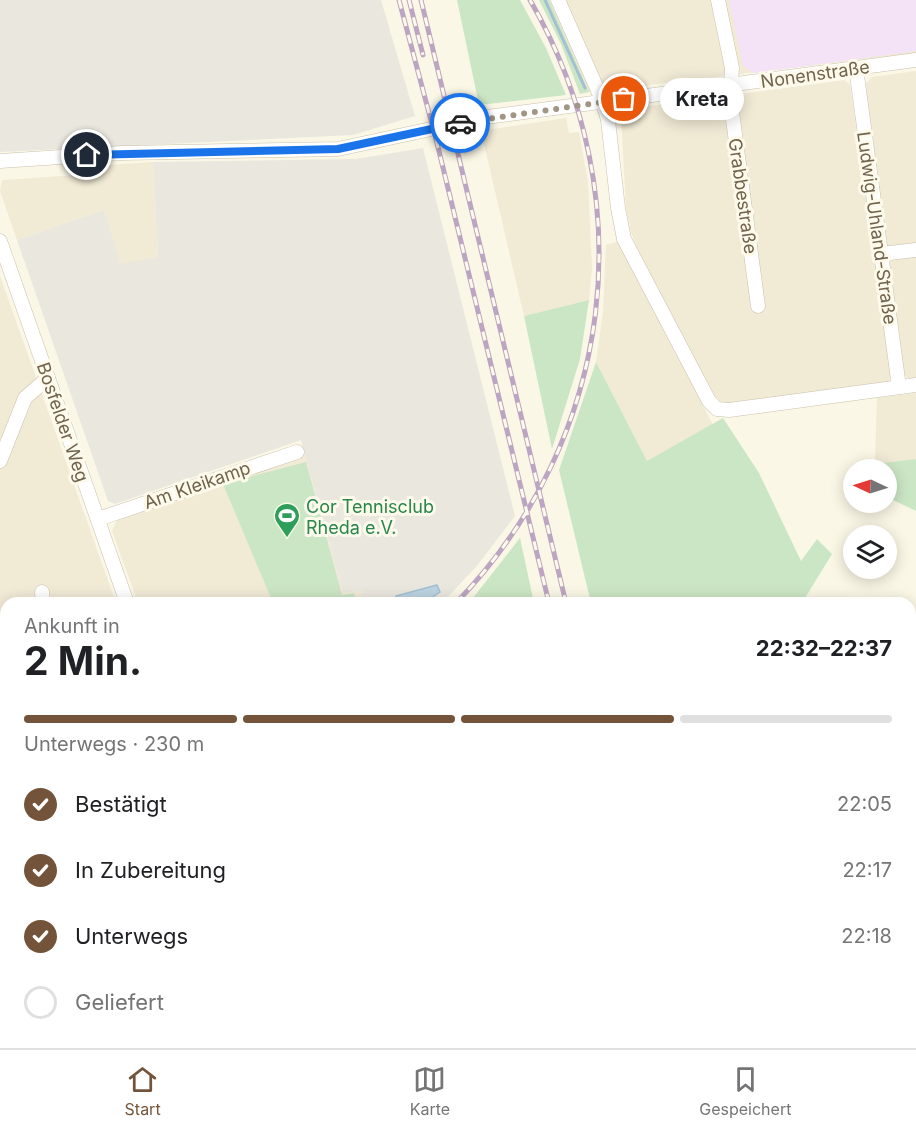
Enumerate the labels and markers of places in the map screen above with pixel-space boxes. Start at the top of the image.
pin [598,73,649,124]
callout: Kreta [660,78,744,120]
pin [61,129,112,180]
place label: Cor Tennisclub Rheda e.V. [306,496,434,538]
sports icon: Cor Tennisclub Rheda e.V. [272,501,302,539]

